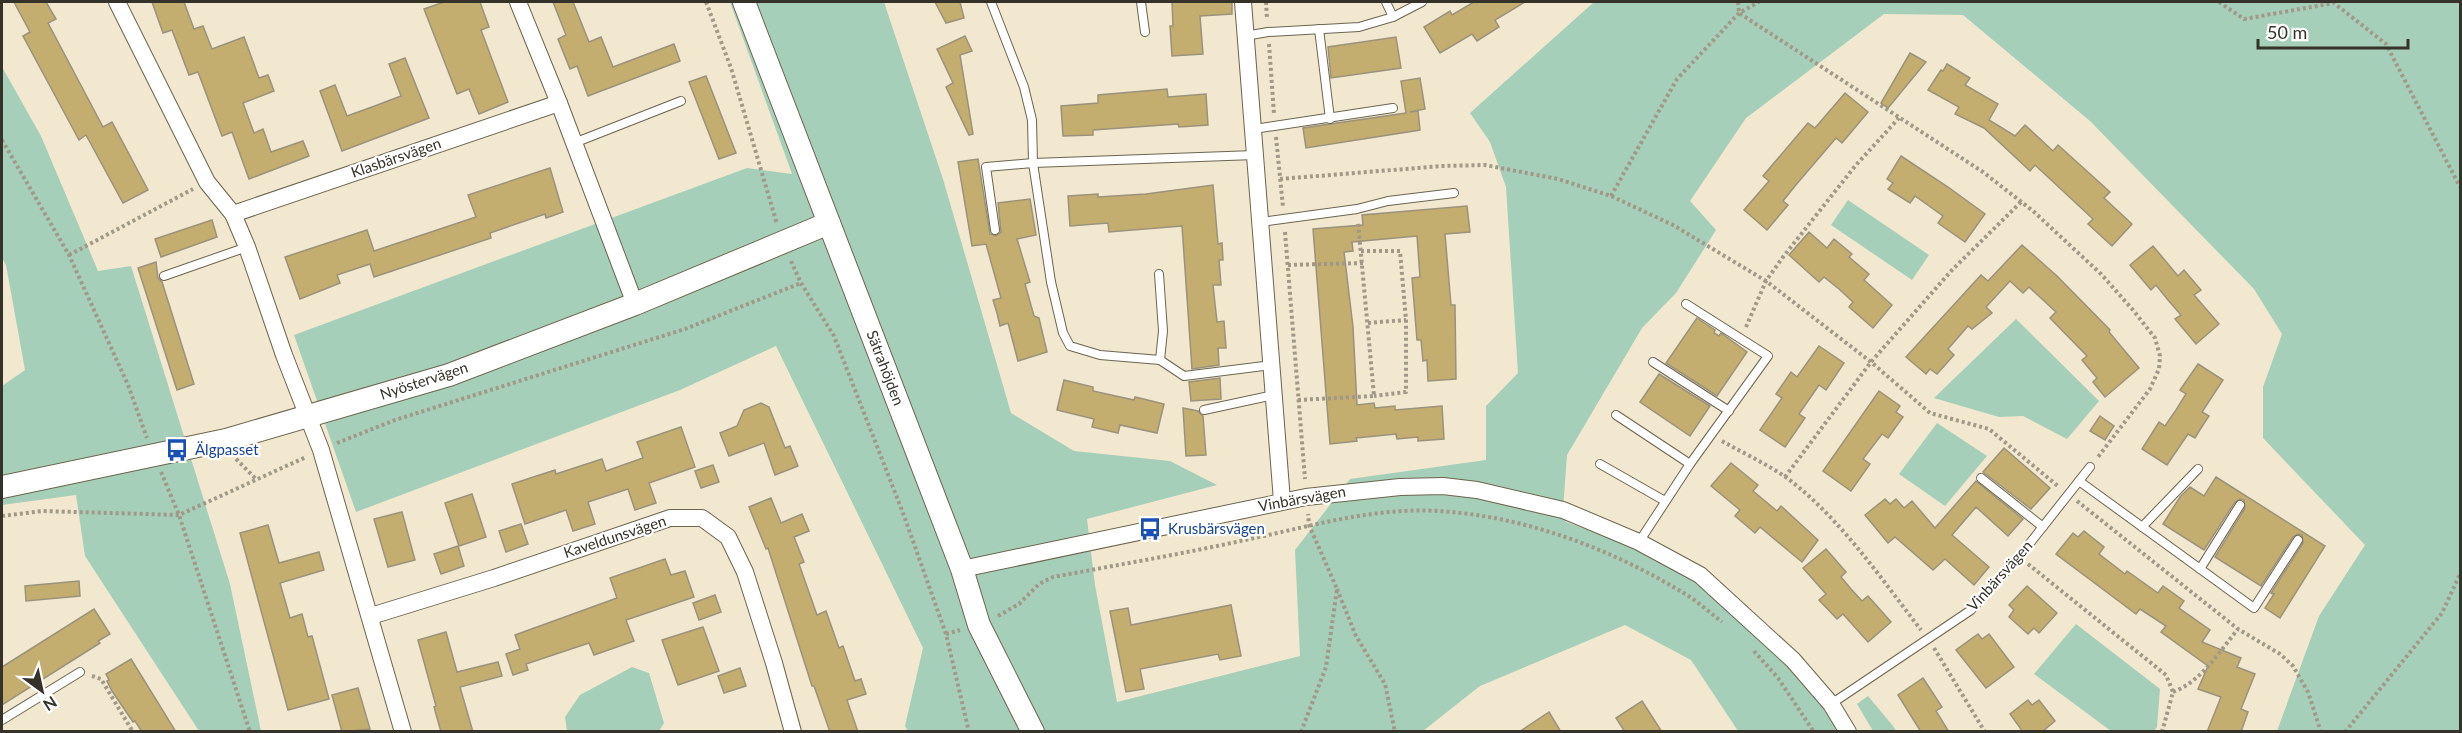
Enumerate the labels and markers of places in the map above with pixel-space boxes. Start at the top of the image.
bus stop icon: Älgpasset [164,437,190,463]
place label: Älgpasset [195,440,259,458]
bus stop icon: Krusbärsvägen [1137,516,1163,542]
place label: Krusbärsvägen [1168,519,1265,537]

